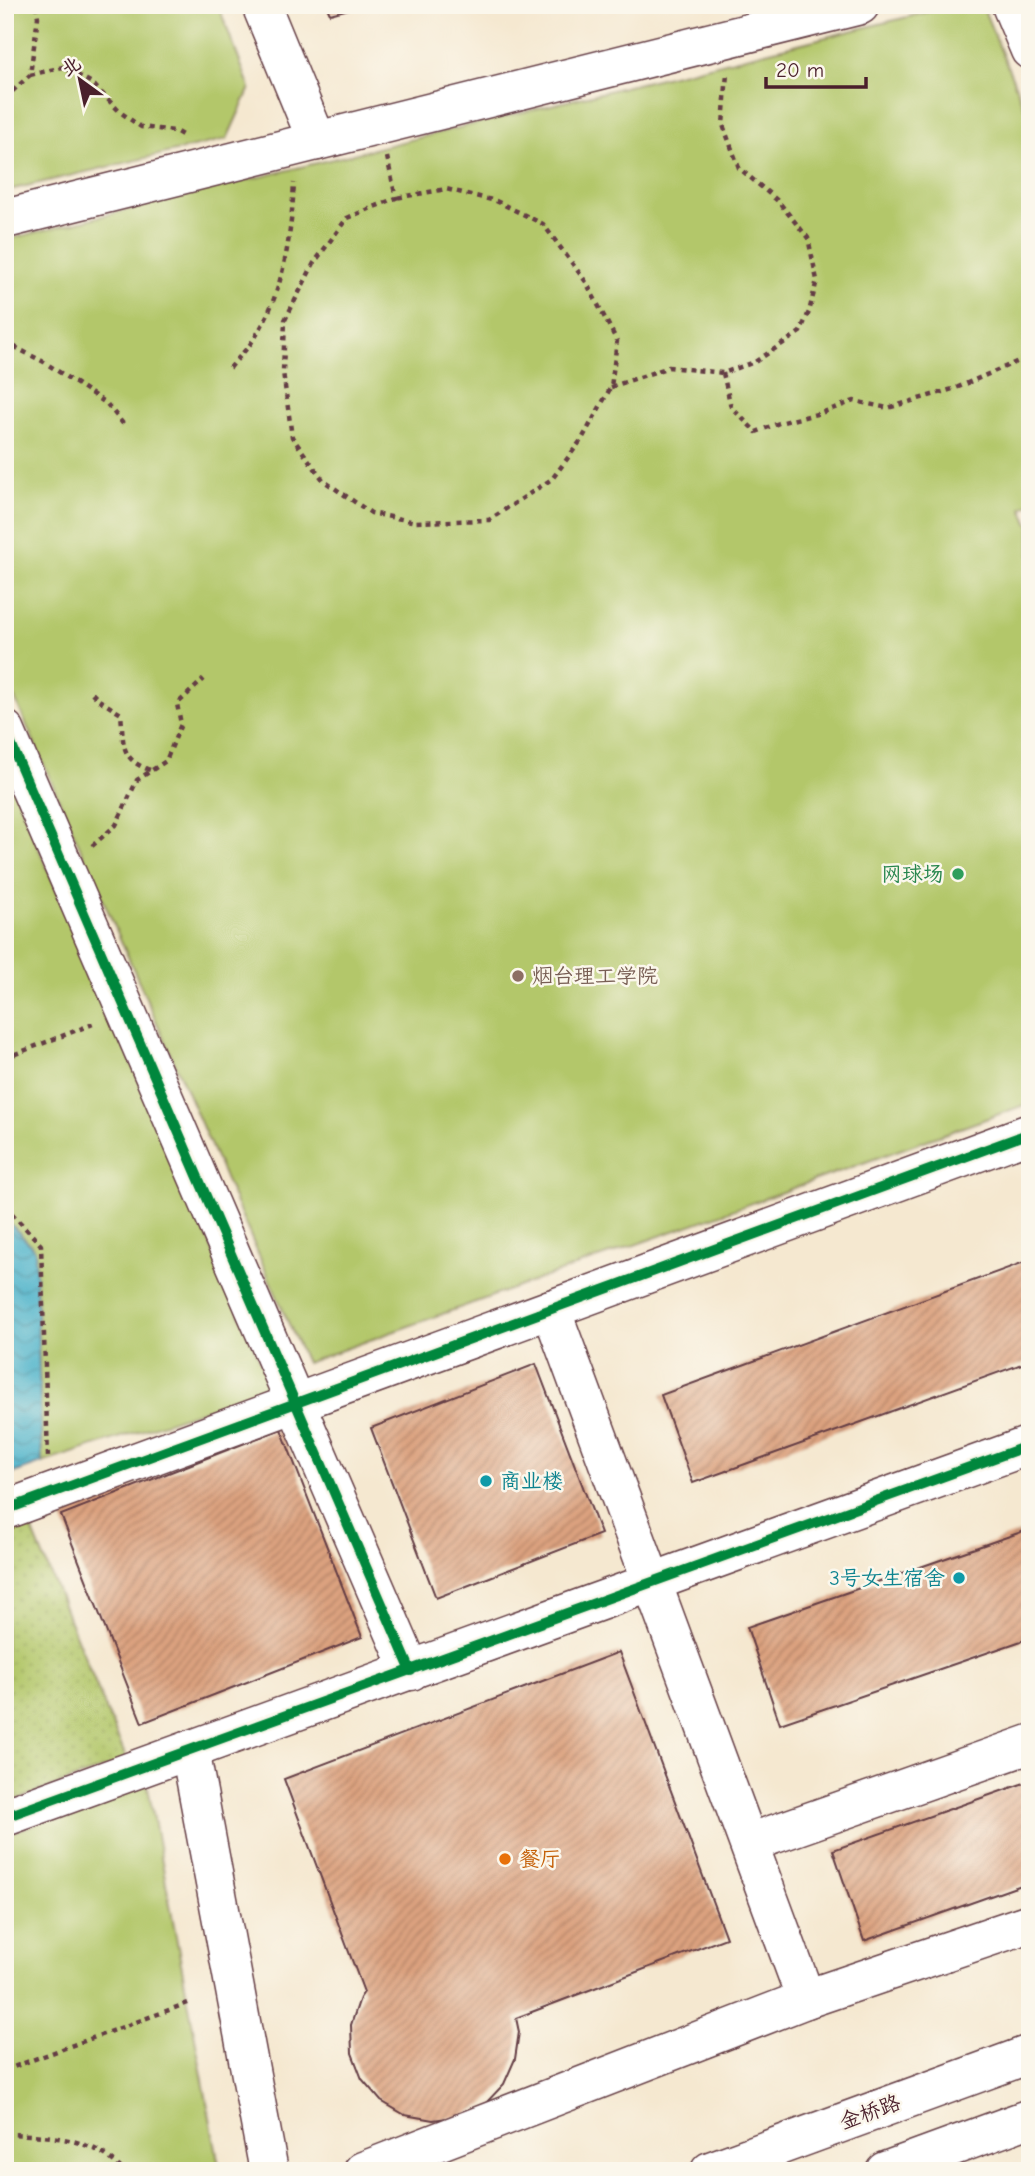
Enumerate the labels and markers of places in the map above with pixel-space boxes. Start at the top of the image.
place label: 网球场 [881,862,944,886]
marker: 网球场 [950,866,966,882]
place label: 烟台理工学院 [532,964,658,988]
marker: 烟台理工学院 [510,968,526,984]
place label: 商业楼 [500,1469,563,1493]
marker: 商业楼 [478,1473,494,1489]
place label: 3号女生宿舍 [829,1566,945,1590]
marker: 3号女生宿舍 [951,1570,967,1586]
place label: 餐厅 [519,1847,561,1871]
marker: 餐厅 [497,1851,513,1867]

